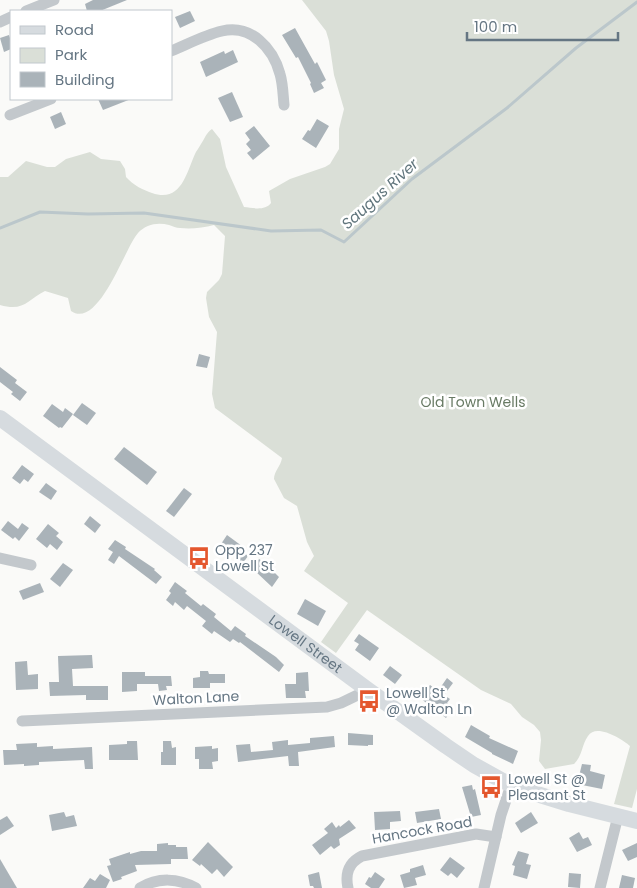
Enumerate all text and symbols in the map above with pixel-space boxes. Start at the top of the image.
legend [10,10,172,100]
scale bar [467,10,618,42]
text: 100 m [474,16,517,37]
text: Road [55,19,94,40]
text: Park [55,44,87,65]
text: Building [55,69,115,90]
water label: Saugus River [337,153,423,234]
park label: Old Town Wells [421,392,525,412]
place label: Opp 237 Lowell St [215,540,274,576]
bus stop icon: Opp 237 Lowell St [186,545,212,571]
street label: Lowell Street [265,610,346,678]
place label: Lowell St @ Walton Ln [386,683,472,719]
street label: Walton Lane [152,686,240,710]
bus stop icon: Lowell St @ Walton Ln [356,688,382,714]
place label: Lowell St @ Pleasant St [508,769,586,805]
bus stop icon: Lowell St @ Pleasant St [478,774,504,800]
street label: Hancock Road [370,811,474,849]

